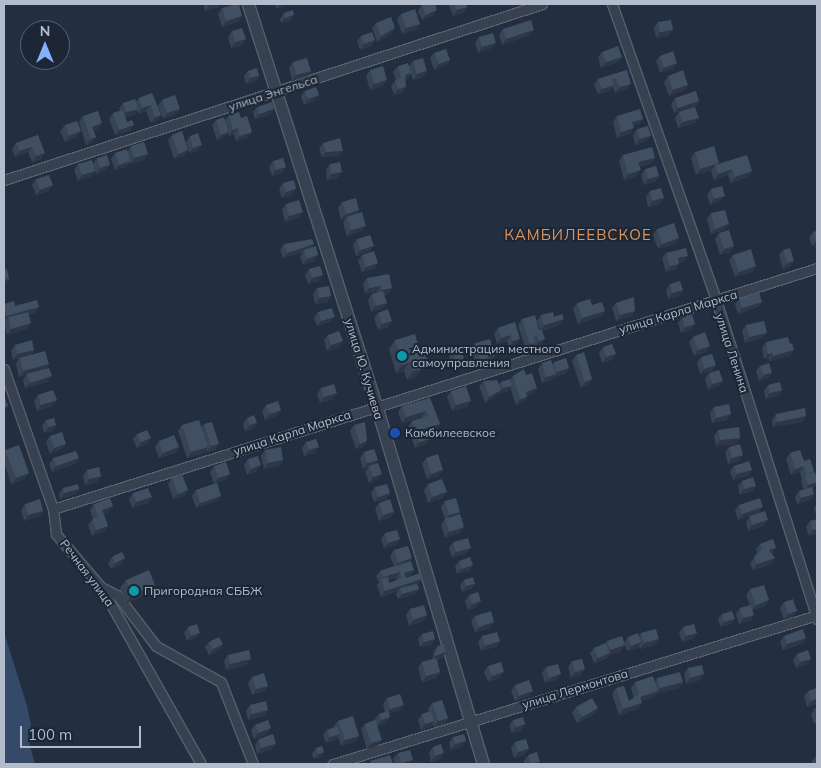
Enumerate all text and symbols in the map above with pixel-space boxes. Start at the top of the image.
north arrow [20,20,70,70]
text: N [40,22,50,40]
street label: улица Энгельса [227,72,319,114]
district label: КАМБИЛЕЕВСКОЕ [503,226,653,244]
street label: улица Карла Маркса [617,287,739,337]
street label: улица Ленина [712,311,752,395]
street label: улица Ю. Кучиева [342,317,386,421]
place label: Администрация местного самоуправления [412,342,561,370]
marker: Администрация местного самоуправления [396,350,408,362]
street label: улица Карла Маркса [231,407,353,459]
place label: Камбилеевское [405,426,496,440]
marker: Камбилеевское [389,427,401,439]
street label: Речная улица [57,537,117,609]
place label: Пригородная СББЖ [144,584,262,598]
marker: Пригородная СББЖ [128,585,140,597]
street label: улица Лермонтова [520,666,630,712]
scale bar [22,716,144,748]
text: 100 m [28,725,72,744]

